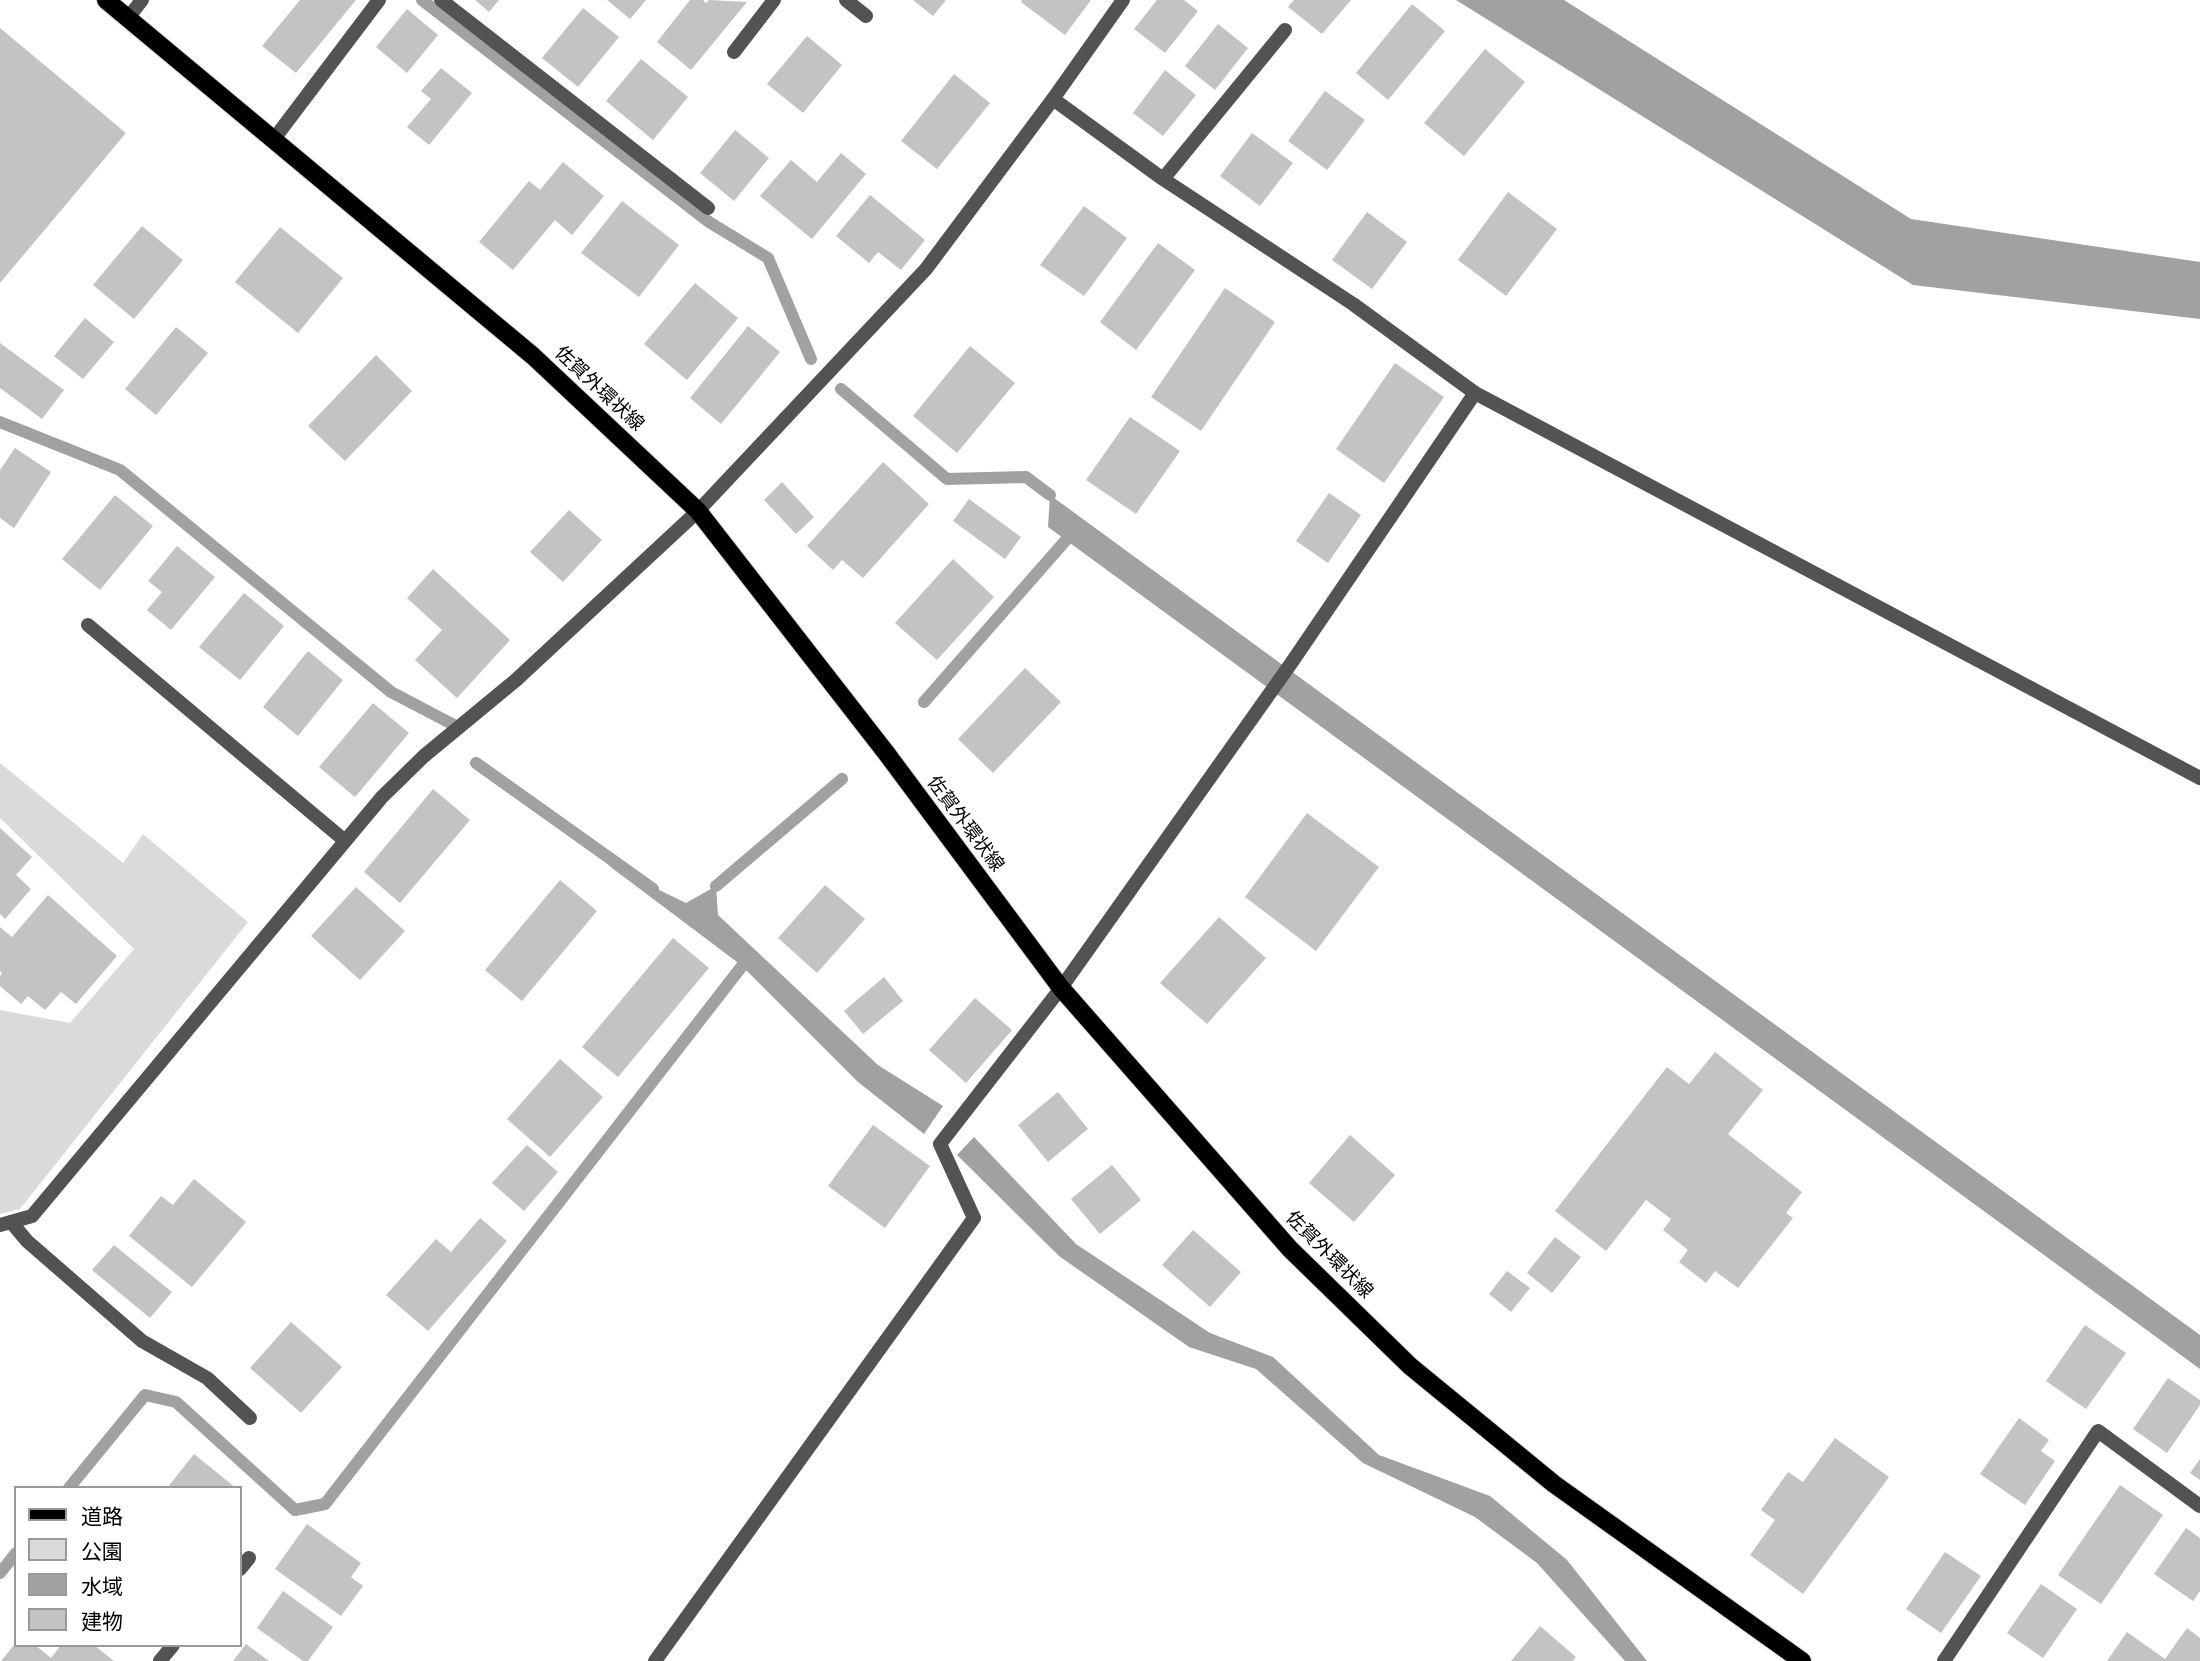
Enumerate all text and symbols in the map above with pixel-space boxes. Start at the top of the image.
street label: 佐賀外環状線 [550,342,648,436]
street label: 佐賀外環状線 [922,772,1008,876]
street label: 佐賀外環状線 [1281,1207,1377,1303]
legend [14,1486,242,1647]
text: 道路 [81,1502,123,1530]
text: 公園 [81,1537,123,1565]
text: 水域 [81,1572,123,1600]
text: 建物 [81,1607,123,1635]

